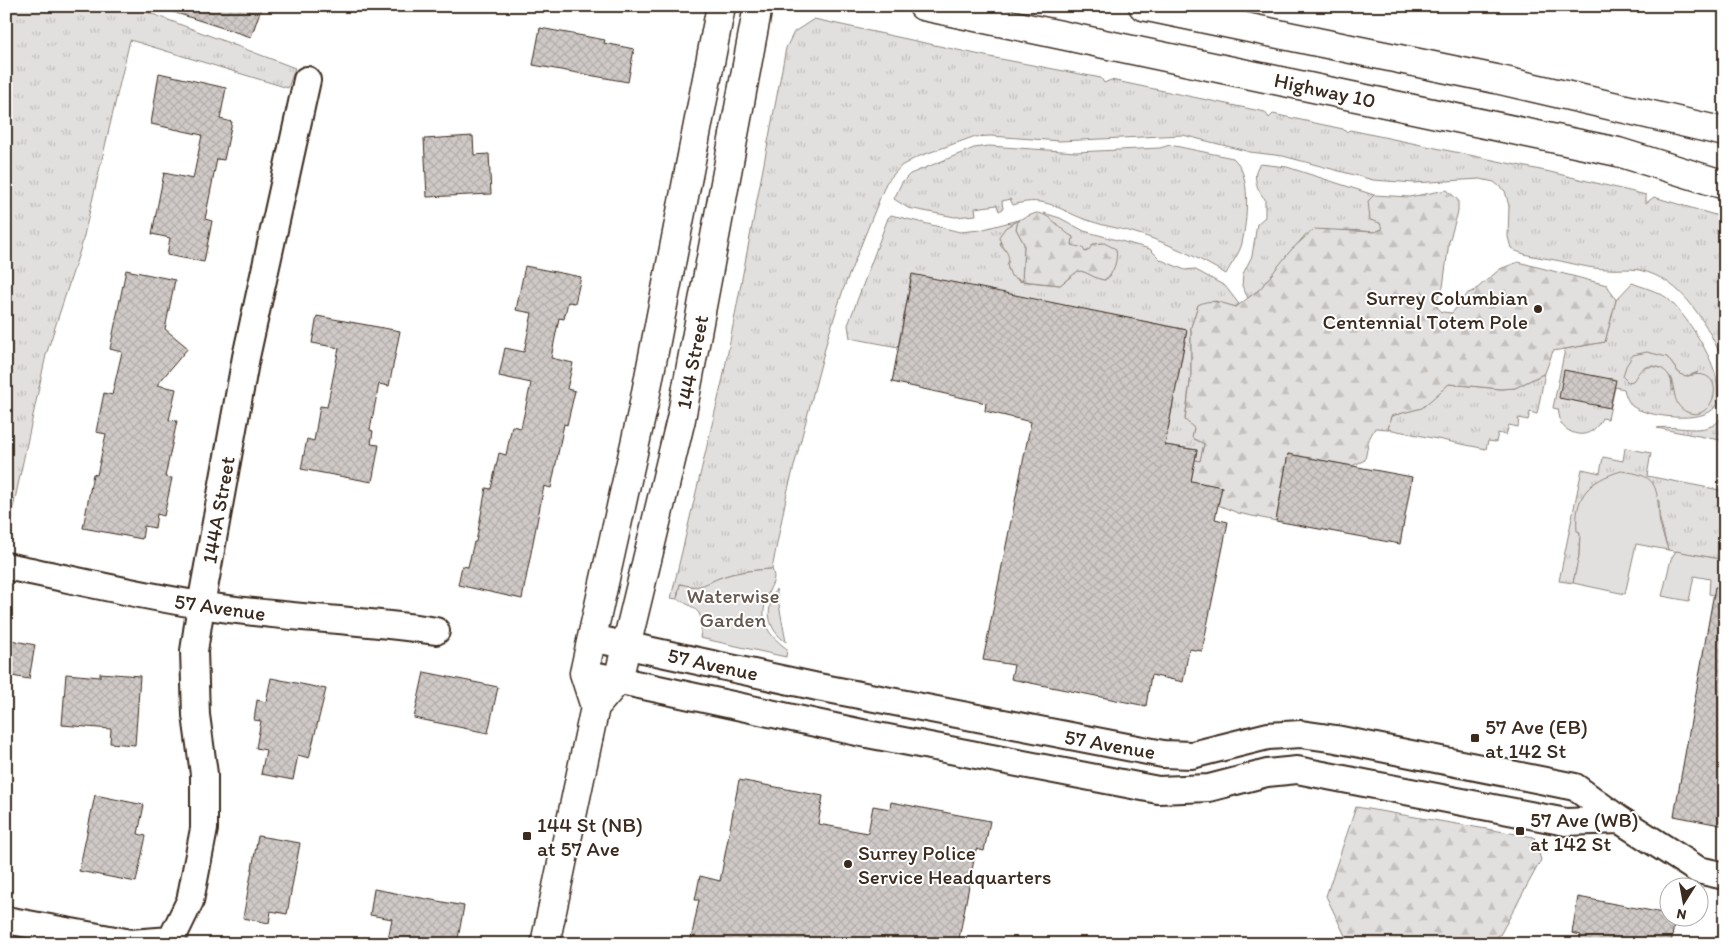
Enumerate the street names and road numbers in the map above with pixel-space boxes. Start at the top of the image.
street label: Highway 10 [1272,67,1378,113]
street label: 144 Street [671,313,713,411]
street label: 144A Street [196,454,240,566]
street label: 57 Avenue [173,588,267,626]
street label: 57 Avenue [665,642,761,686]
street label: 57 Avenue [1063,724,1157,764]

